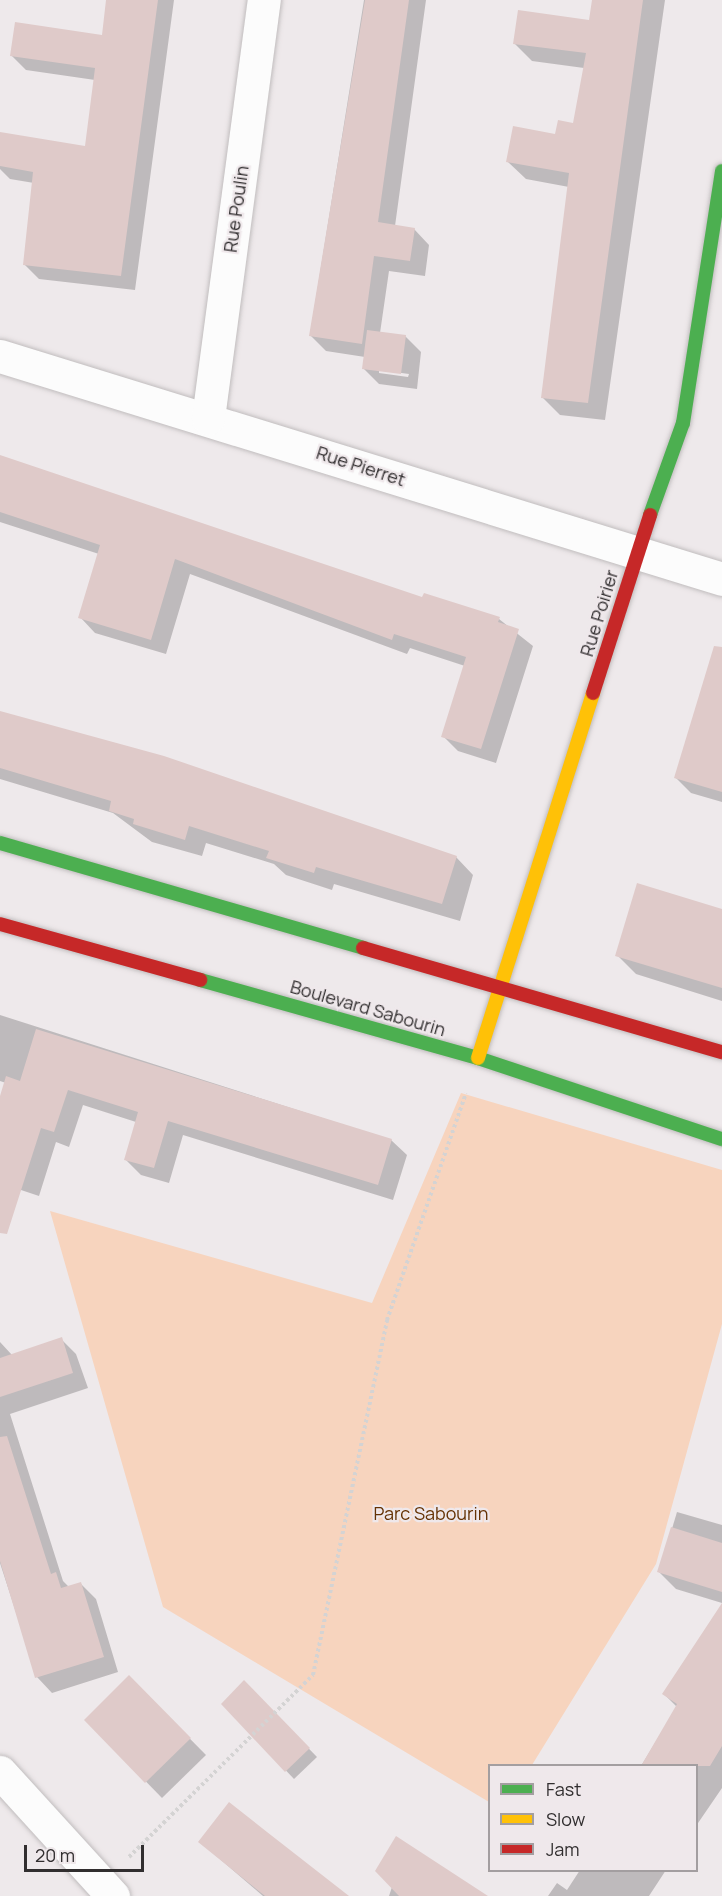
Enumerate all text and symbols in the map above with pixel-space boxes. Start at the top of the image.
street label: Rue Poulin [219,164,253,254]
street label: Rue Pierret [314,441,408,491]
street label: Rue Poirier [576,567,622,659]
street label: Boulevard Sabourin [288,976,448,1040]
park label: Parc Sabourin [374,1502,488,1524]
legend [488,1764,698,1872]
text: Fast [546,1777,581,1801]
text: Slow [546,1807,585,1831]
scale bar [27,1833,147,1871]
text: Jam [546,1837,580,1861]
text: 20 m [35,1843,75,1867]

